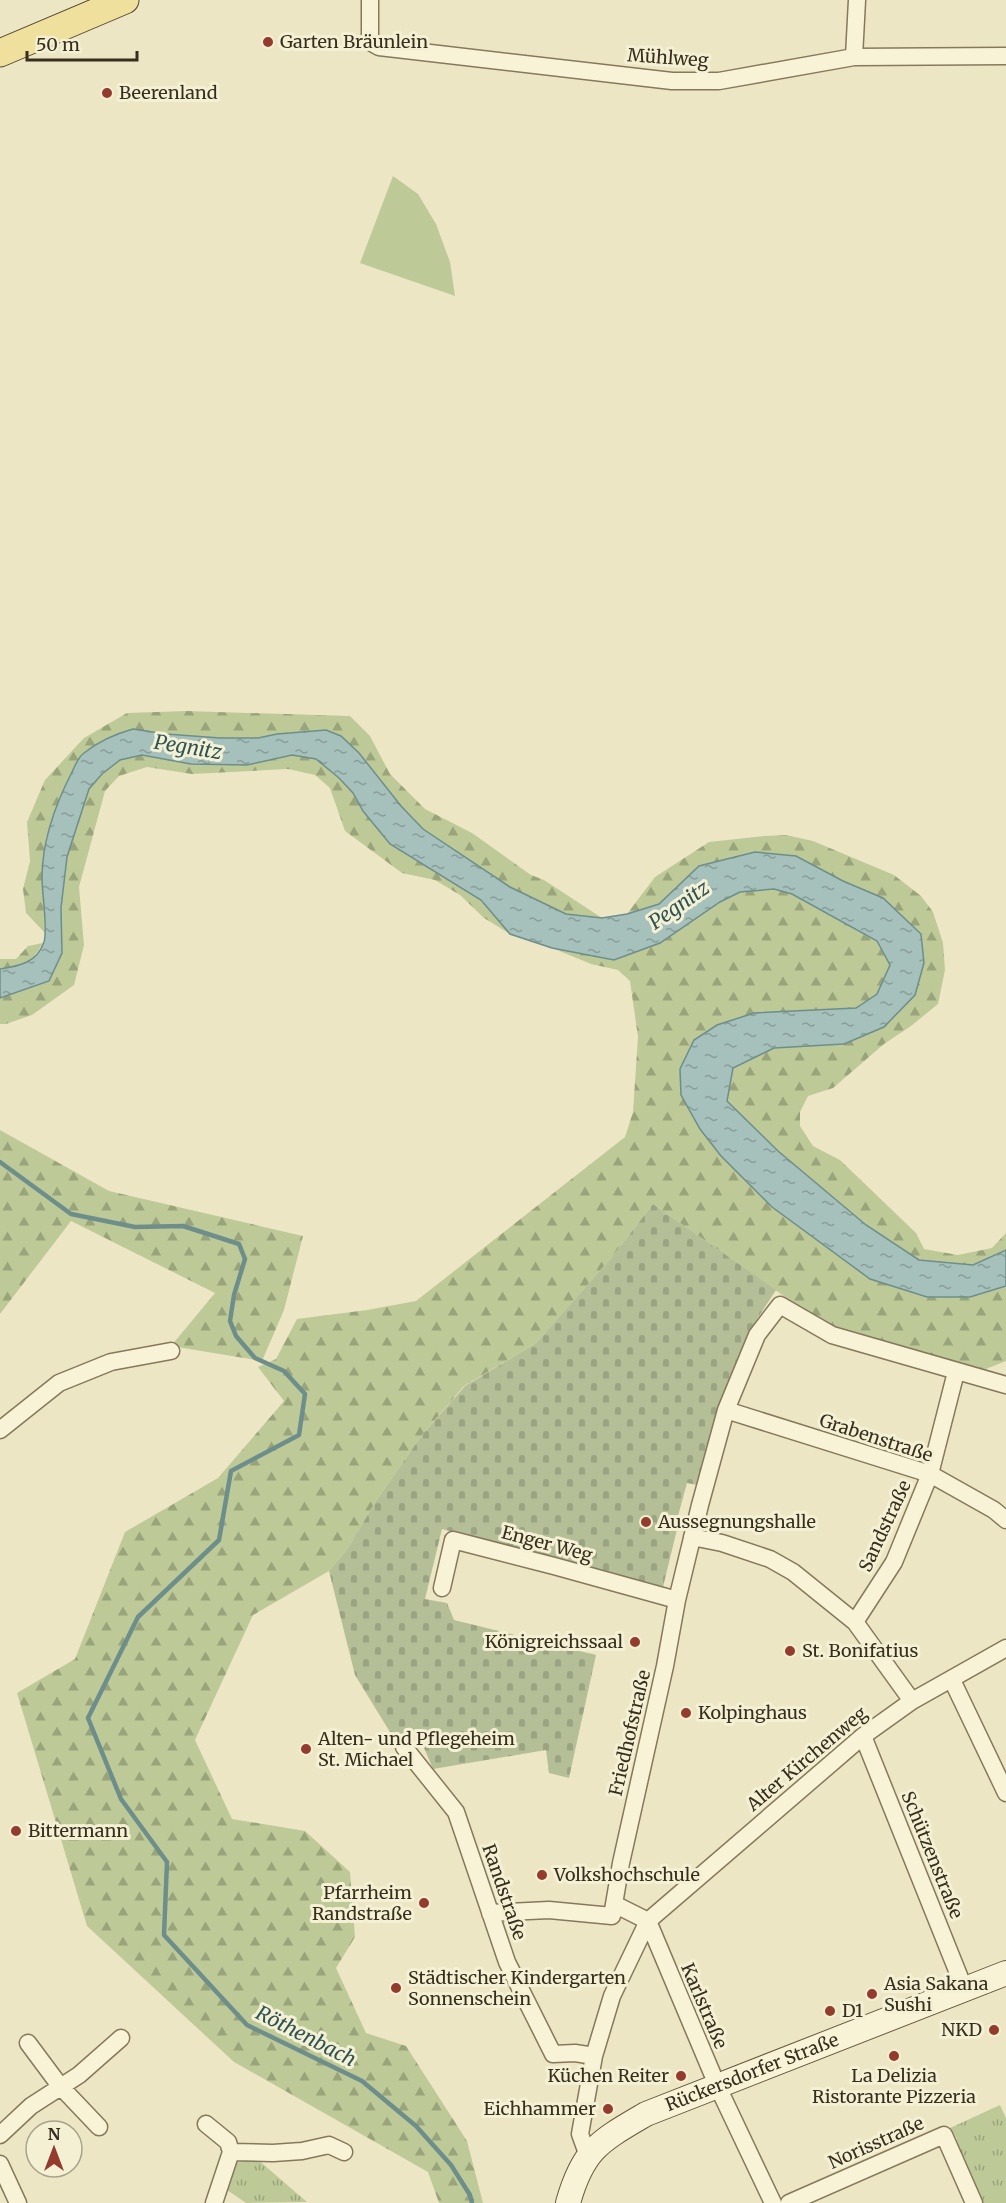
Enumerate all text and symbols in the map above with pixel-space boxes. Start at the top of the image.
scale bar [27,24,136,62]
place label: Garten Bräunlein [280,30,428,53]
text: 50 m [36,33,80,56]
marker: Garten Bräunlein [261,35,275,49]
street label: Mühlweg [627,43,709,72]
place label: Beerenland [119,81,218,104]
marker: Beerenland [100,86,114,100]
water label: Pegnitz [152,729,225,764]
water label: Pegnitz [644,874,714,934]
street label: Grabenstraße [817,1408,936,1467]
street label: Sandstraße [853,1476,916,1575]
place label: Aussegnungshalle [657,1510,816,1533]
marker: Aussegnungshalle [639,1515,653,1529]
street label: Enger Weg [499,1520,595,1567]
place label: Königreichssaal [485,1630,623,1653]
marker: Königreichssaal [628,1635,642,1649]
place label: St. Bonifatius [802,1639,919,1662]
marker: St. Bonifatius [783,1644,797,1658]
street label: Friedhofstraße [604,1668,655,1798]
place label: Kolpinghaus [698,1701,807,1724]
street label: Alter Kirchenweg [741,1701,872,1816]
marker: Kolpinghaus [679,1706,693,1720]
place label: Alten- und Pflegeheim St. Michael [317,1727,515,1771]
marker: Alten- und Pflegeheim St. Michael [299,1742,313,1756]
street label: Schützenstraße [896,1788,968,1922]
place label: Bittermann [28,1819,128,1842]
marker: Bittermann [9,1824,23,1838]
street label: Randstraße [477,1841,532,1943]
place label: Volkshochschule [553,1863,700,1886]
marker: Volkshochschule [535,1868,549,1882]
place label: Pfarrheim Randstraße [312,1881,412,1925]
marker: Pfarrheim Randstraße [417,1896,431,1910]
street label: Karlstraße [676,1960,733,2052]
place label: Städtischer Kindergarten Sonnenschein [408,1966,626,2010]
place label: Asia Sakana Sushi [883,1972,989,2016]
marker: Städtischer Kindergarten Sonnenschein [389,1981,403,1995]
marker: Asia Sakana Sushi [865,1987,879,2001]
place label: D1 [842,1999,863,2022]
water label: Röthenbach [252,2000,360,2071]
marker: D1 [823,2004,837,2018]
place label: NKD [941,2018,982,2041]
marker: NKD [987,2023,1001,2037]
street label: Rückersdorfer Straße [662,2028,842,2116]
marker: La Delizia Ristorante Pizzeria [887,2049,901,2063]
place label: Küchen Reiter [548,2064,669,2087]
place label: La Delizia Ristorante Pizzeria [812,2064,976,2108]
marker: Küchen Reiter [674,2069,688,2083]
place label: Eichhammer [484,2097,596,2120]
marker: Eichhammer [601,2102,615,2116]
street label: Norisstraße [825,2111,927,2174]
north arrow [24,2119,84,2179]
text: N [48,2124,61,2144]

